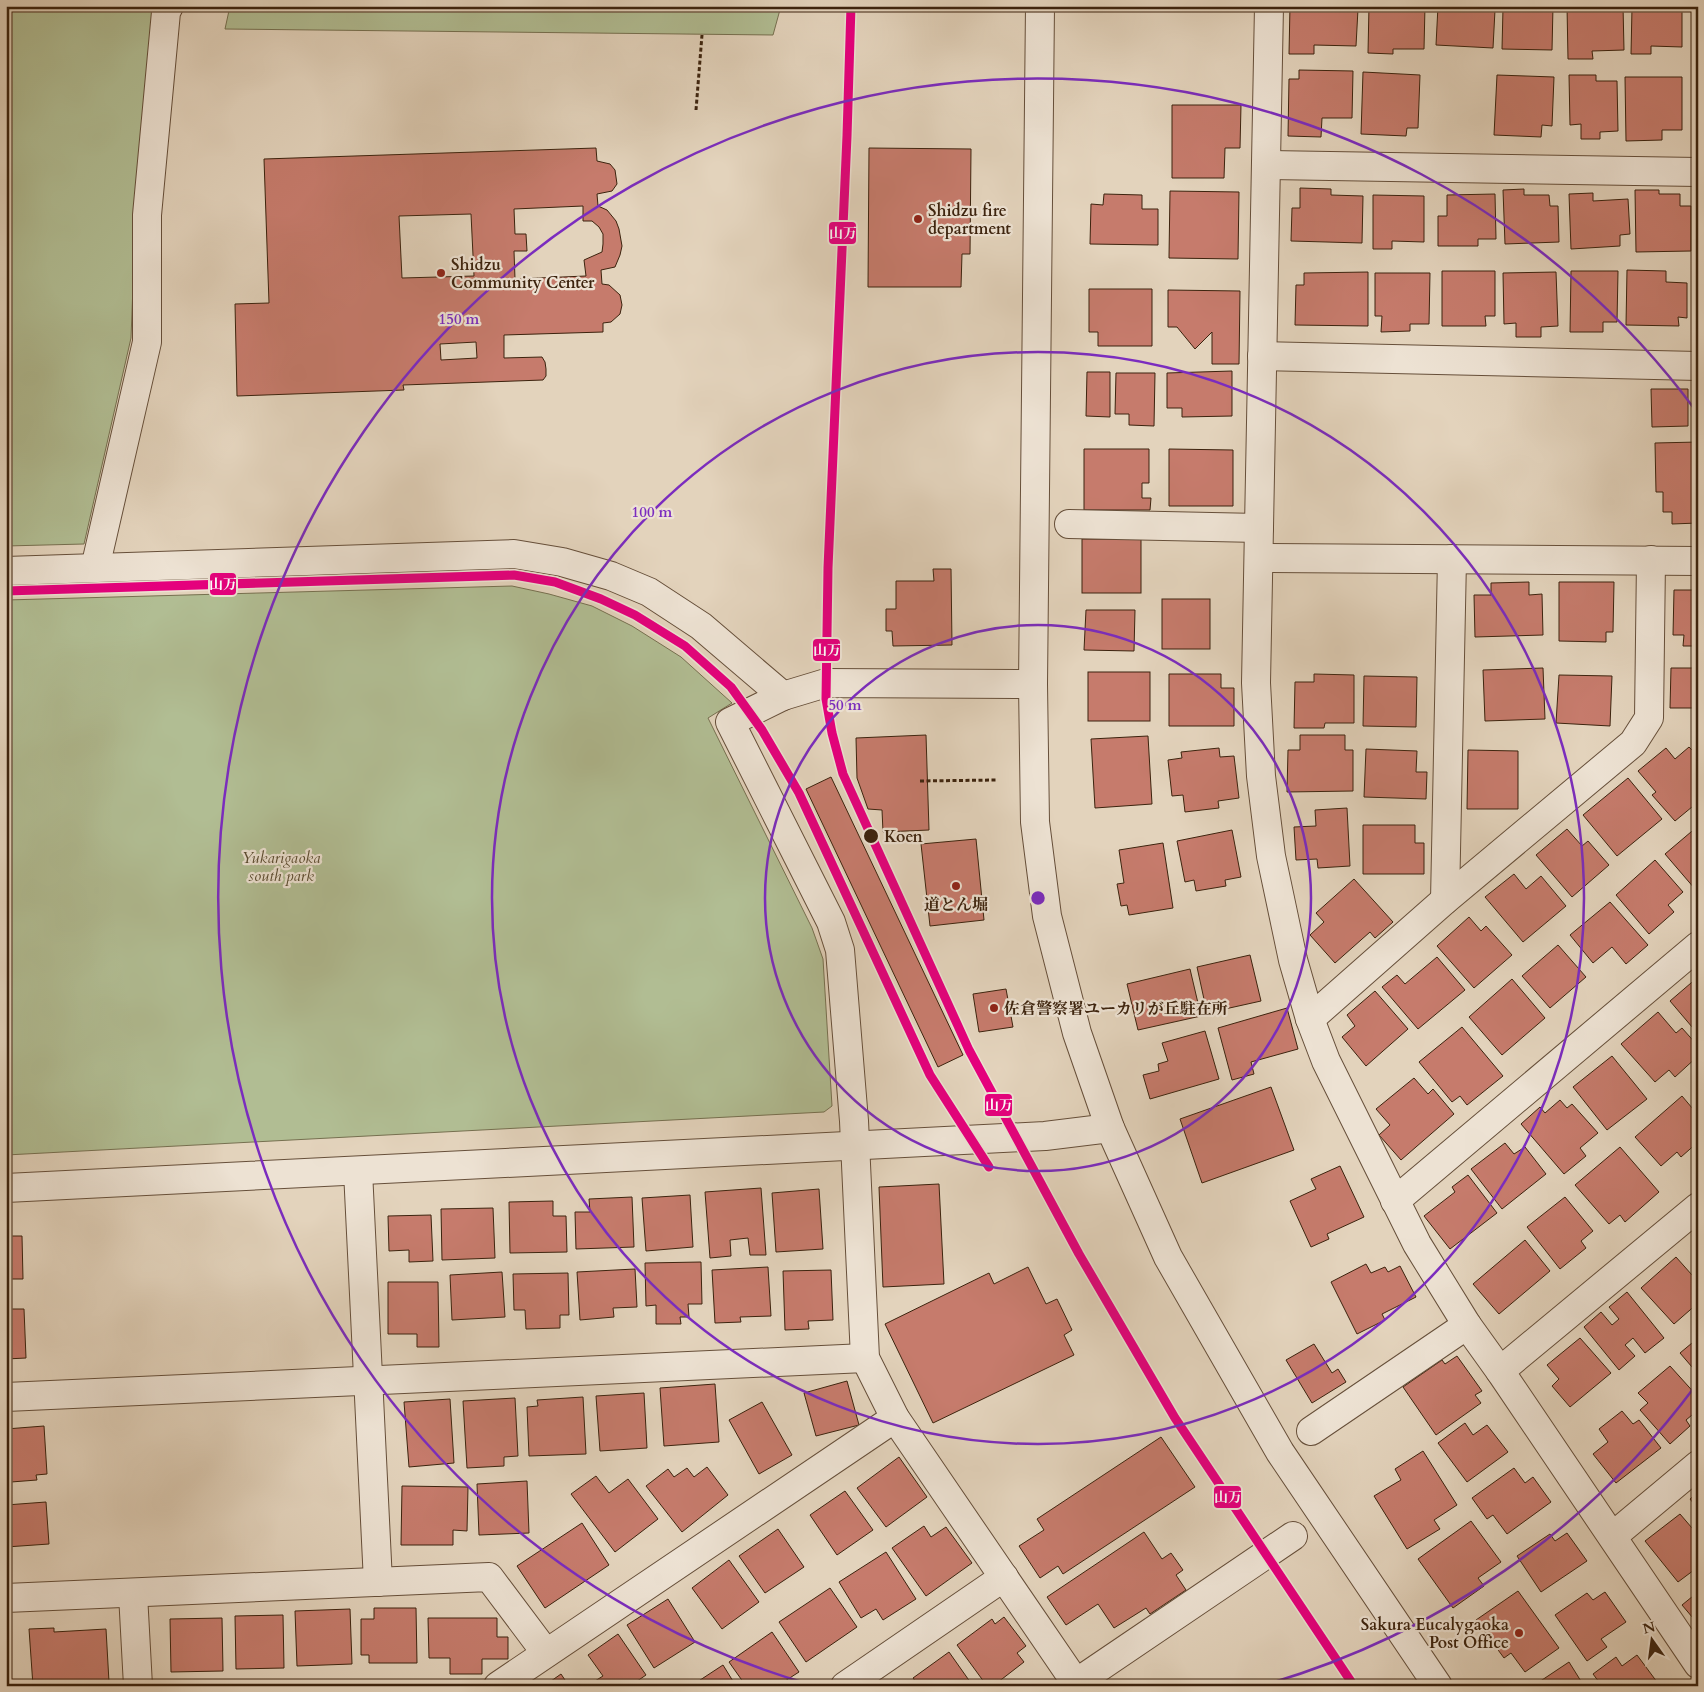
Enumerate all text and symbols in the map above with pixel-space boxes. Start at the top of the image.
place label: Shidzu fire department [928,200,1011,240]
marker: Shidzu fire department [912,213,924,225]
line badge: 山万 [828,221,857,245]
text: 山万 [829,224,857,243]
place label: Shidzu Community Center [451,254,595,294]
marker: Shidzu Community Center [435,267,447,279]
text: 150 m [439,309,480,329]
text: 100 m [632,502,673,522]
line badge: 山万 [209,572,237,596]
text: 山万 [209,575,237,594]
line badge: 山万 [812,638,841,662]
text: 山万 [813,641,841,660]
text: 50 m [828,695,862,715]
place label: Koen [884,826,924,848]
marker: Koen [862,827,880,845]
park label: Yukarigaoka south park [242,847,320,887]
marker: 道とん堀 [950,880,962,892]
centre of rings [1029,889,1047,907]
place label: 道とん堀 [924,894,988,916]
place label: 佐倉警察署ユーカリが丘駐在所 [1004,998,1228,1020]
marker: 佐倉警察署ユーカリが丘駐在所 [988,1002,1000,1014]
line badge: 山万 [984,1093,1013,1117]
text: 山万 [985,1096,1013,1115]
line badge: 山万 [1213,1485,1242,1509]
text: 山万 [1214,1488,1242,1507]
place label: Sakura Eucalygaoka Post Office [1361,1614,1509,1654]
north arrow [1626,1614,1676,1664]
text: N [1641,1617,1657,1639]
marker: Sakura Eucalygaoka Post Office [1513,1627,1525,1639]

